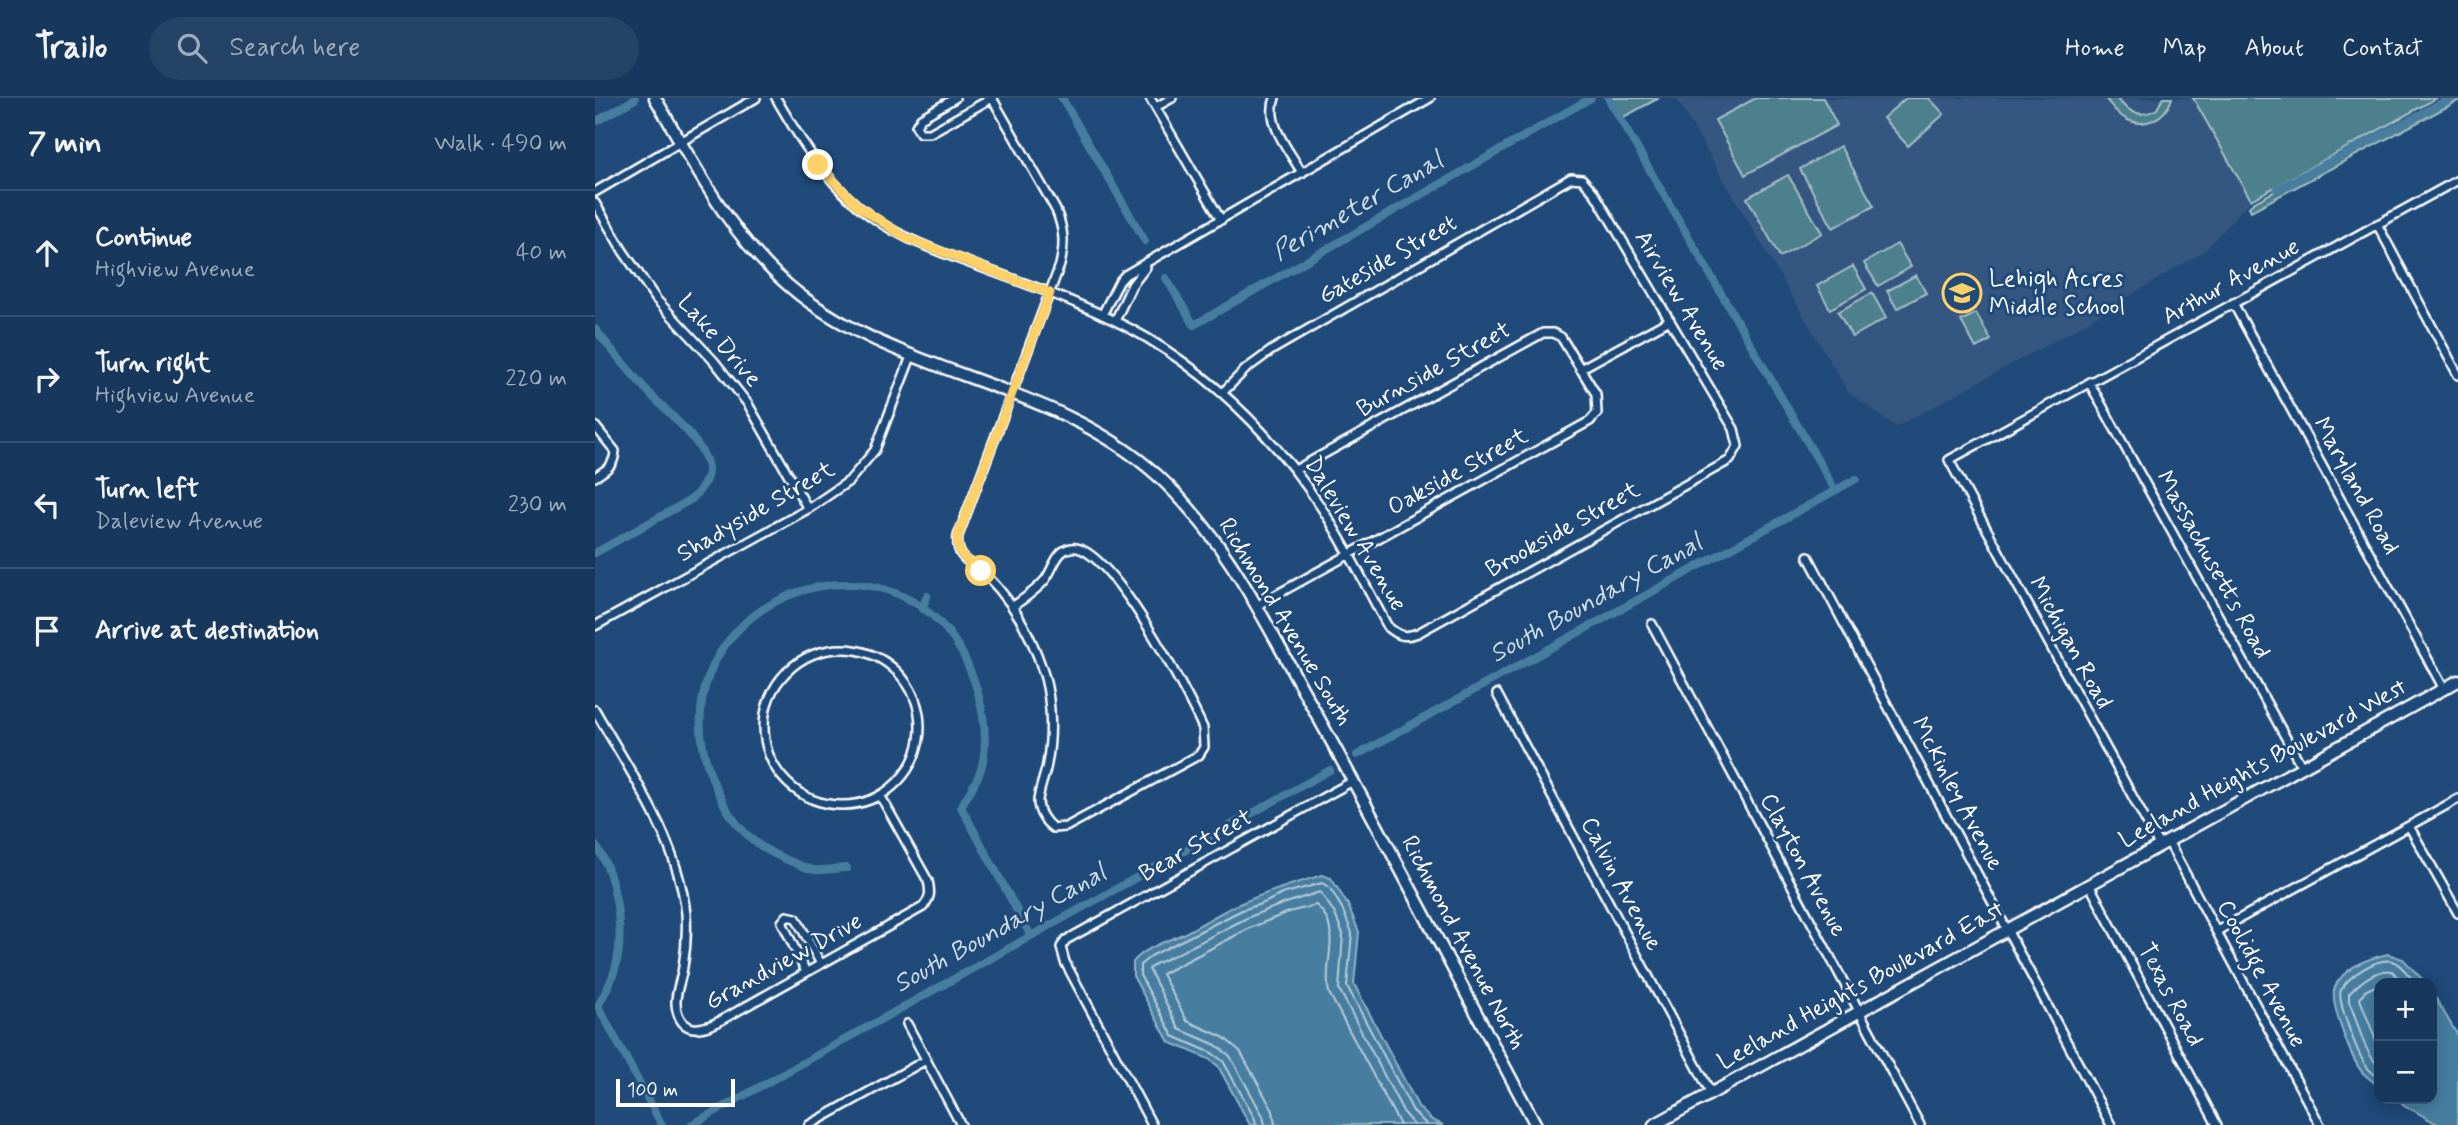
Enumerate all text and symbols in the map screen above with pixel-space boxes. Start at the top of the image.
search box [149,17,639,80]
text: Trailo [35,26,107,70]
icon: search [173,29,211,67]
text: Search here [229,31,360,65]
text: Home [2065,33,2125,64]
text: Map [2163,33,2207,64]
text: About [2245,33,2304,64]
text: Contact [2342,33,2423,64]
text: 7 min [28,124,102,163]
text: Walk · 490 m [434,129,567,159]
water label: Perimeter Canal [1266,143,1452,270]
route end [802,149,833,180]
street label: Gateside Street [1313,208,1463,312]
text: Continue [95,221,192,255]
street label: Airview Avenue [1627,225,1735,377]
street label: Arthur Avenue [2157,231,2305,333]
icon: ahead [28,234,66,272]
text: 40 m [516,238,567,268]
text: Highview Avenue [95,255,255,285]
place label: Lehigh Acres Middle School [1989,264,2125,323]
school or university icon: Lehigh Acres Middle School [1941,272,1983,314]
street label: Lake Drive [670,288,768,394]
street label: Burnside Street [1351,315,1517,425]
text: Turn right [95,347,211,381]
icon: right [28,360,66,398]
text: 220 m [505,364,567,394]
text: Highview Avenue [95,381,255,411]
street label: Maryland Road [2305,412,2407,560]
street label: Oakside Street [1382,421,1534,523]
street label: Daleview Avenue [1297,451,1413,617]
street label: Shadyside Street [671,454,841,570]
street label: Massachusetts Road [2148,465,2278,665]
text: Turn left [95,473,199,507]
street label: Brookside Street [1480,475,1646,585]
icon: left [28,486,66,524]
text: 230 m [508,490,567,520]
text: Daleview Avenue [95,507,263,537]
street label: Richmond Avenue South [1211,512,1359,732]
water label: South Boundary Canal [1484,525,1711,672]
route start [965,555,996,586]
street label: Michigan Road [2021,571,2119,715]
icon: arrive [28,612,66,650]
text: Arrive at destination [95,614,319,648]
street label: Leeland Heights Boulevard West [2114,672,2413,856]
street label: McKinley Avenue [1903,712,2011,876]
street label: Clayton Avenue [1752,788,1854,942]
street label: Bear Street [1134,802,1258,890]
street label: Calvin Avenue [1573,812,1669,956]
street label: Richmond Avenue North [1393,831,1533,1055]
water label: South Boundary Canal [888,855,1115,1002]
street label: Leeland Heights Boulevard East [1712,894,2010,1078]
street label: Coolidge Avenue [2206,895,2313,1055]
street label: Grandview Drive [700,906,868,1018]
street label: Texas Road [2130,938,2210,1052]
map controls [2374,978,2437,1104]
button: + [2374,978,2437,1041]
button: − [2374,1041,2437,1104]
scale bar [616,1076,735,1108]
text: 100 m [627,1078,678,1103]

